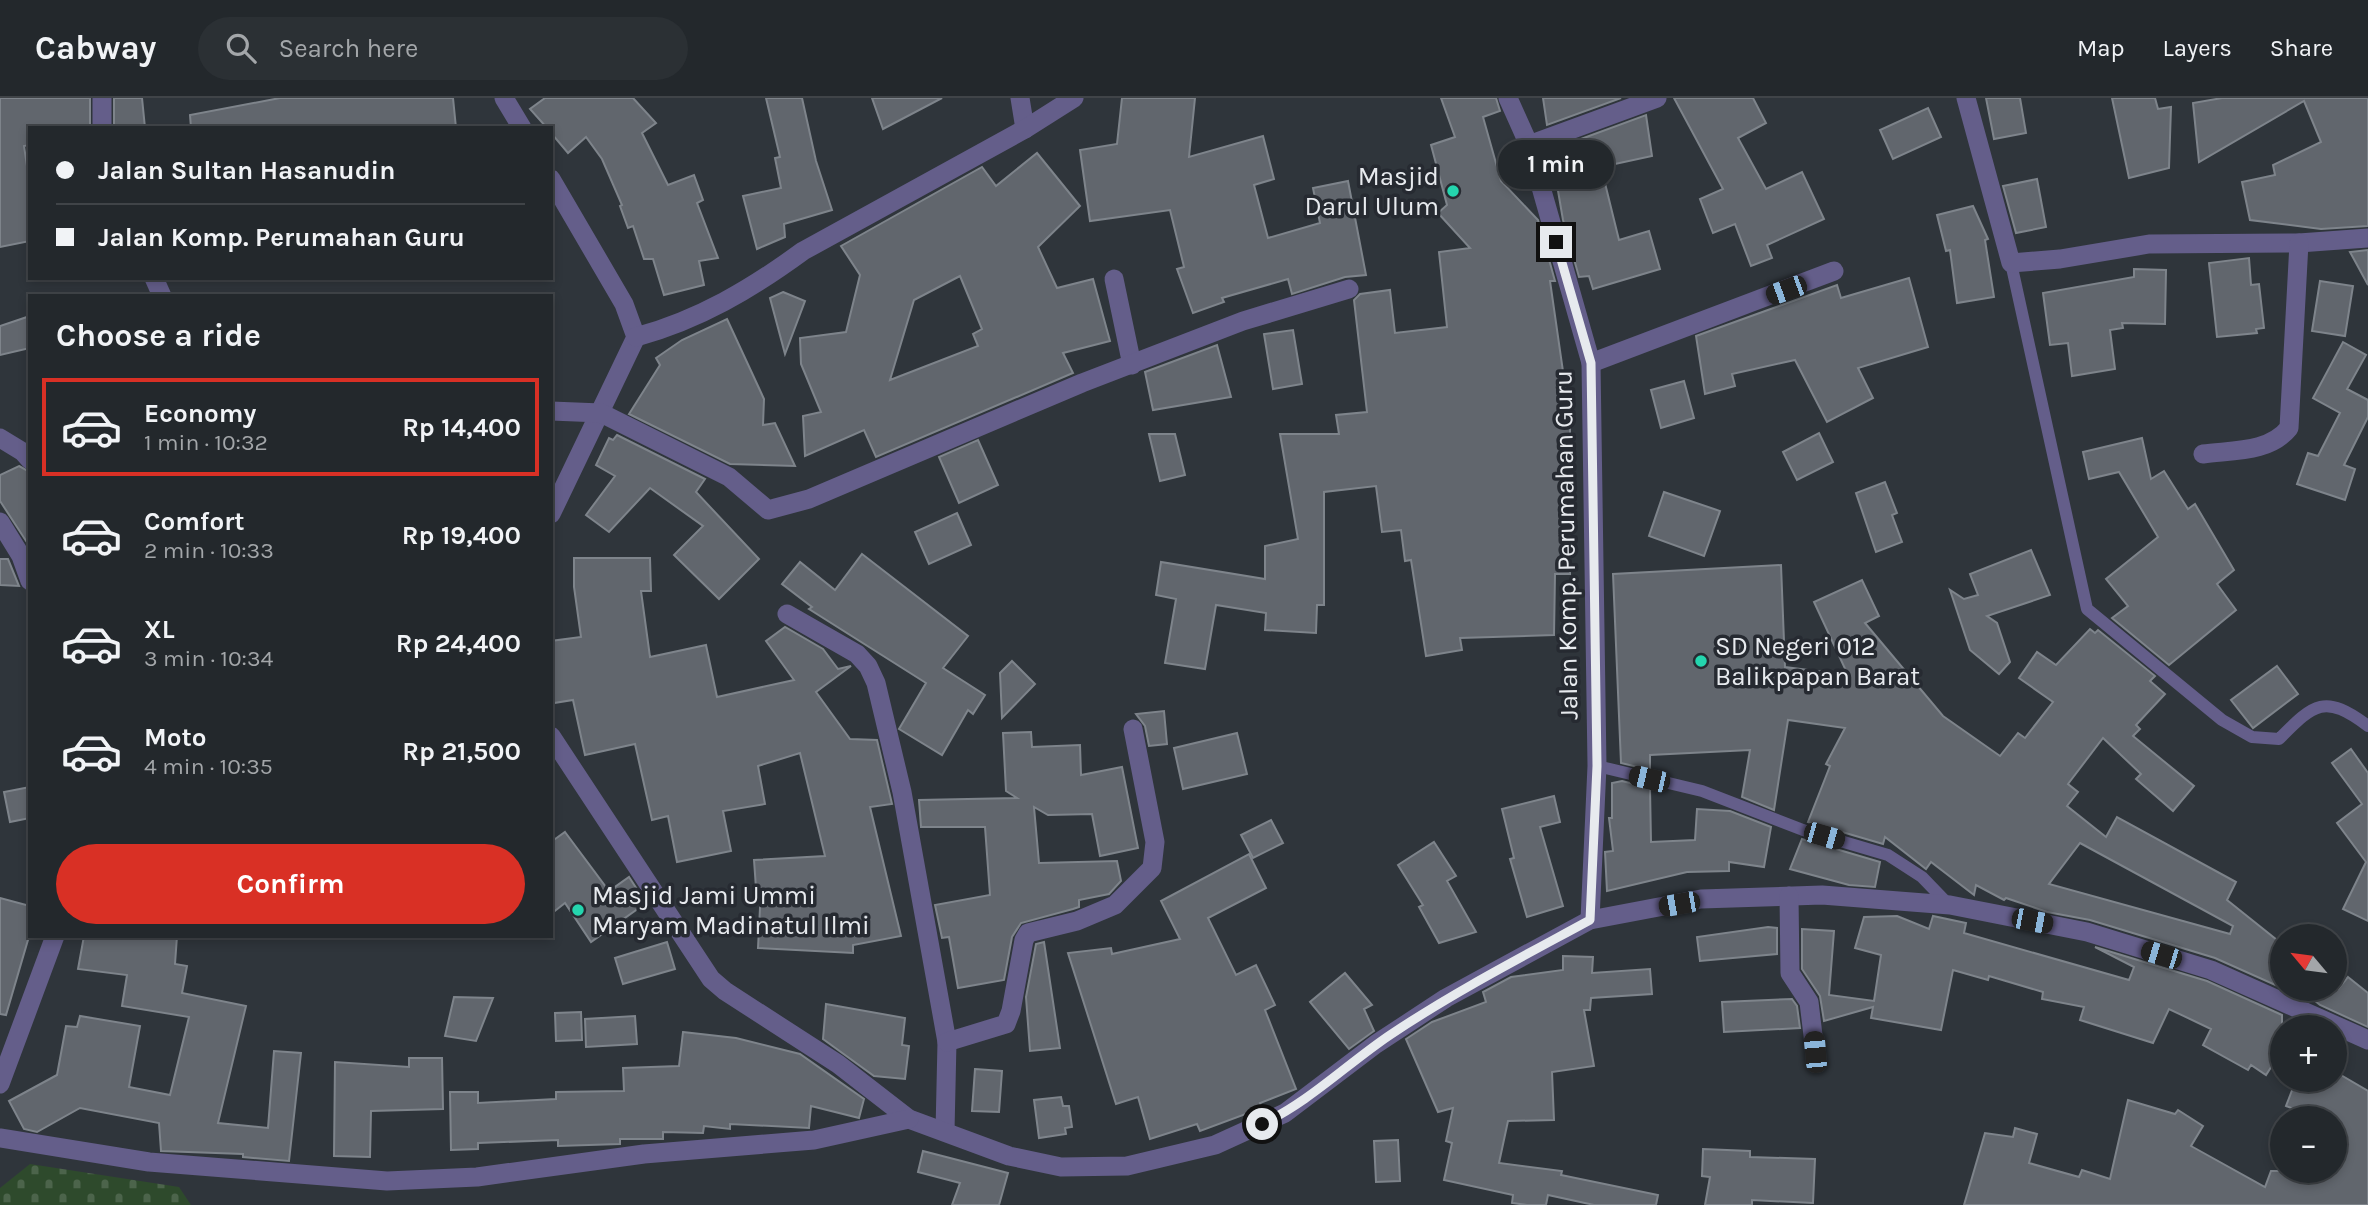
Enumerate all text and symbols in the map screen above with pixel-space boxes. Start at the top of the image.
search box [198,17,688,80]
text: Cabway [35,29,156,67]
icon: search [222,29,260,67]
text: Search here [278,33,418,64]
text: Map [2077,34,2125,62]
text: Layers [2163,34,2232,62]
text: Share [2270,34,2333,62]
callout: 1 min [1498,141,1614,190]
text: 1 min [1527,151,1585,178]
text: Jalan Sultan Hasanudin [98,155,395,186]
place label: Masjid Darul Ulum [1305,161,1439,222]
marker: Masjid Darul Ulum [1445,183,1461,199]
text: Jalan Komp. Perumahan Guru [98,222,465,253]
route end [1540,226,1572,258]
car [1763,273,1810,307]
text: Choose a ride [56,317,261,354]
street label: Jalan Komp. Perumahan Guru [1547,370,1585,720]
icon: car [60,396,123,459]
text: Economy [144,398,256,429]
text: Rp 14,400 [402,412,521,443]
text: 1 min · 10:32 [144,429,268,456]
icon: car [60,504,123,567]
text: Comfort [144,506,245,537]
text: Rp 19,400 [402,520,521,551]
text: 2 min · 10:33 [144,537,274,564]
icon: car [60,612,123,675]
text: XL [144,614,175,645]
text: Rp 24,400 [396,628,521,659]
place label: SD Negeri 012 Balikpapan Barat [1715,631,1920,692]
text: 3 min · 10:34 [144,645,273,672]
marker: SD Negeri 012 Balikpapan Barat [1693,653,1709,669]
icon: car [60,720,123,783]
text: Moto [144,722,206,753]
text: Rp 21,500 [402,736,521,767]
text: 4 min · 10:35 [144,753,273,780]
car [1627,764,1672,794]
car [1801,820,1848,852]
button: Confirm [56,844,525,924]
place label: Masjid Jami Ummi Maryam Madinatul Ilmi [592,880,870,941]
car [1657,890,1702,918]
marker: Masjid Jami Ummi Maryam Madinatul Ilmi [570,902,586,918]
car [2010,907,2055,935]
north arrow [2270,924,2347,1001]
map controls [2270,924,2347,1183]
car [2138,939,2185,971]
button: + [2270,1015,2347,1092]
car [1803,1030,1828,1074]
button: − [2270,1106,2347,1183]
route start [1246,1108,1278,1140]

